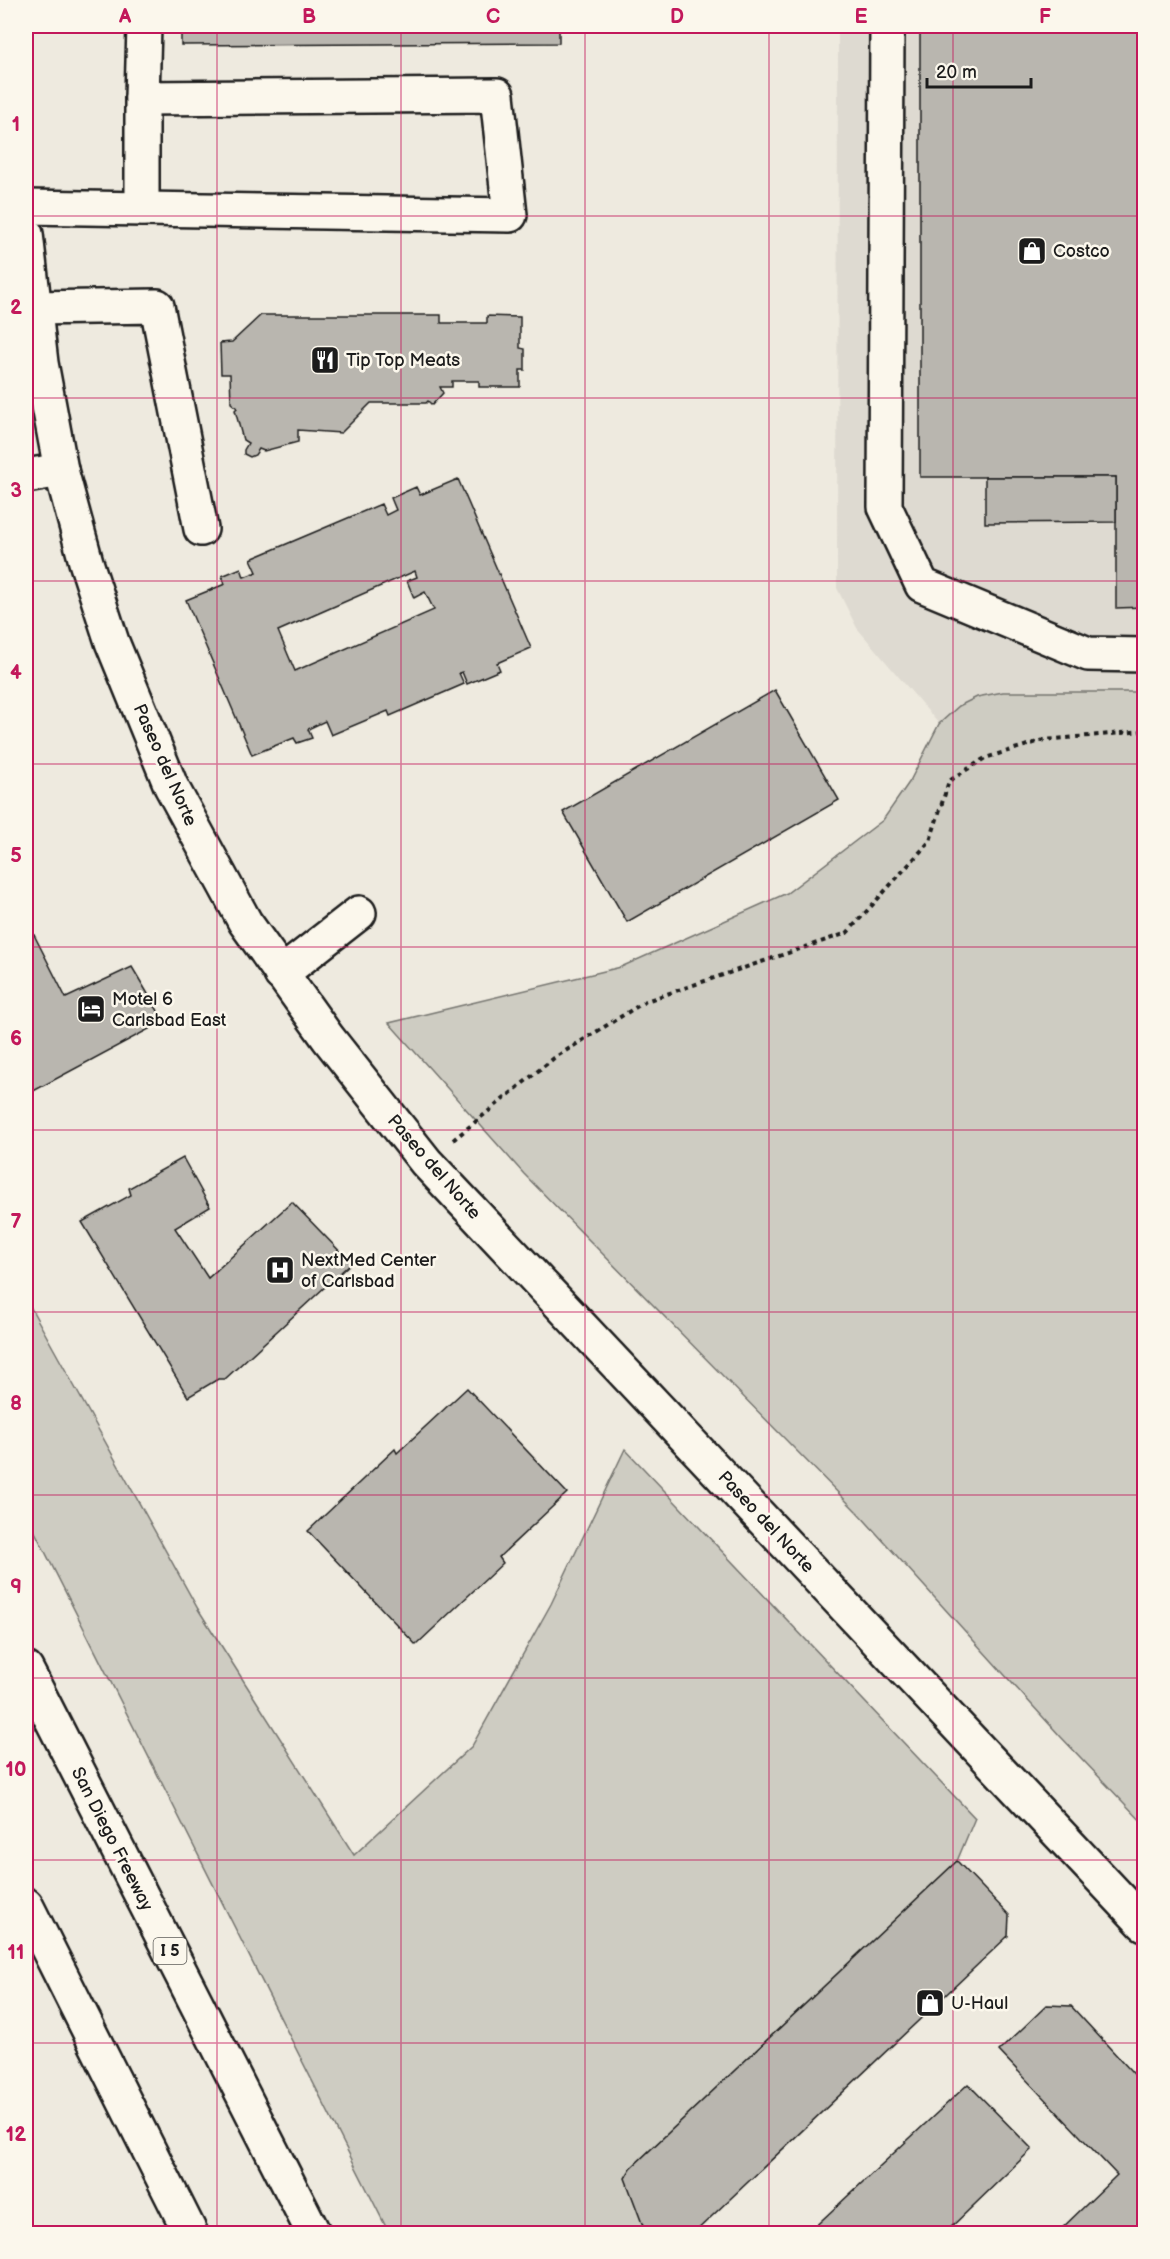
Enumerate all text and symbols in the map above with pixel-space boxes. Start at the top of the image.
text: A [118,5,132,29]
text: B [302,5,316,29]
text: C [486,5,500,29]
text: D [670,5,684,29]
text: E [855,5,868,29]
text: F [1039,5,1051,29]
scale bar [927,51,1030,89]
text: 20 m [936,62,977,83]
text: 1 [12,113,20,137]
shop icon: Costco [1016,235,1048,267]
place label: Costco [1053,241,1110,262]
text: 2 [10,296,22,320]
restaurant icon: Tip Top Meats [309,344,341,376]
place label: Tip Top Meats [346,350,460,371]
text: 3 [10,479,22,503]
text: 4 [10,661,22,685]
street label: Paseo del Norte [129,701,201,830]
text: 5 [10,844,22,868]
place label: Motel 6 Carlsbad East [112,989,227,1031]
hotel icon: Motel 6 Carlsbad East [75,993,107,1025]
text: 6 [10,1027,22,1051]
street label: Paseo del Norte [383,1111,485,1224]
text: 7 [10,1210,22,1234]
place label: NextMed Center of Carlsbad [301,1250,437,1292]
hospital icon: NextMed Center of Carlsbad [264,1254,296,1286]
text: 8 [10,1392,22,1416]
street label: Paseo del Norte [714,1467,819,1577]
text: 9 [10,1575,22,1599]
text: 10 [6,1758,26,1782]
street label: San Diego Freeway [67,1764,158,1915]
road number: I 5 [154,1938,186,1964]
text: 11 [8,1941,24,1965]
shop icon: U-Haul [914,1987,946,2019]
place label: U-Haul [951,1993,1008,2014]
text: 12 [6,2123,26,2147]

